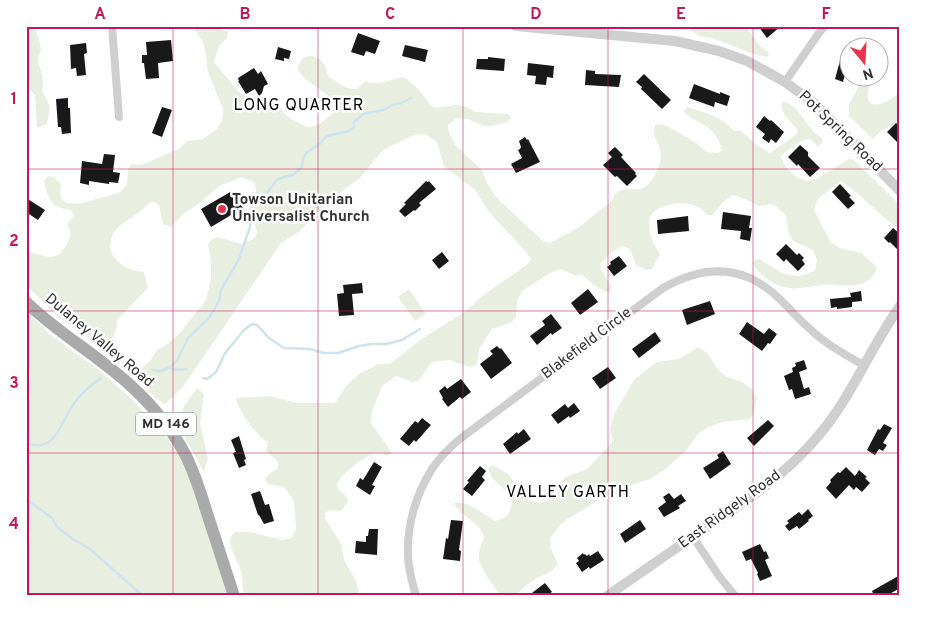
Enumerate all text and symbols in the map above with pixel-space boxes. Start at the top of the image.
text: A [94,5,106,25]
text: B [239,5,251,25]
text: C [385,5,395,25]
text: D [530,5,542,25]
text: E [676,5,686,25]
text: F [821,5,831,25]
north arrow [838,38,888,88]
text: N [860,63,875,83]
street label: Pot Spring Road [794,87,886,177]
text: 1 [11,90,17,110]
district label: LONG QUARTER [234,96,364,116]
place label: Towson Unitarian Universalist Church [232,191,370,227]
marker: Towson Unitarian Universalist Church [216,203,228,215]
text: 2 [9,232,19,252]
street label: Dulaney Valley Road [41,290,157,392]
street label: Blakefield Circle [538,304,636,384]
text: 3 [9,374,19,394]
road number: MD 146 [136,412,196,436]
street label: East Ridgely Road [675,467,785,553]
district label: VALLEY GARTH [506,483,630,503]
text: 4 [9,515,19,535]

